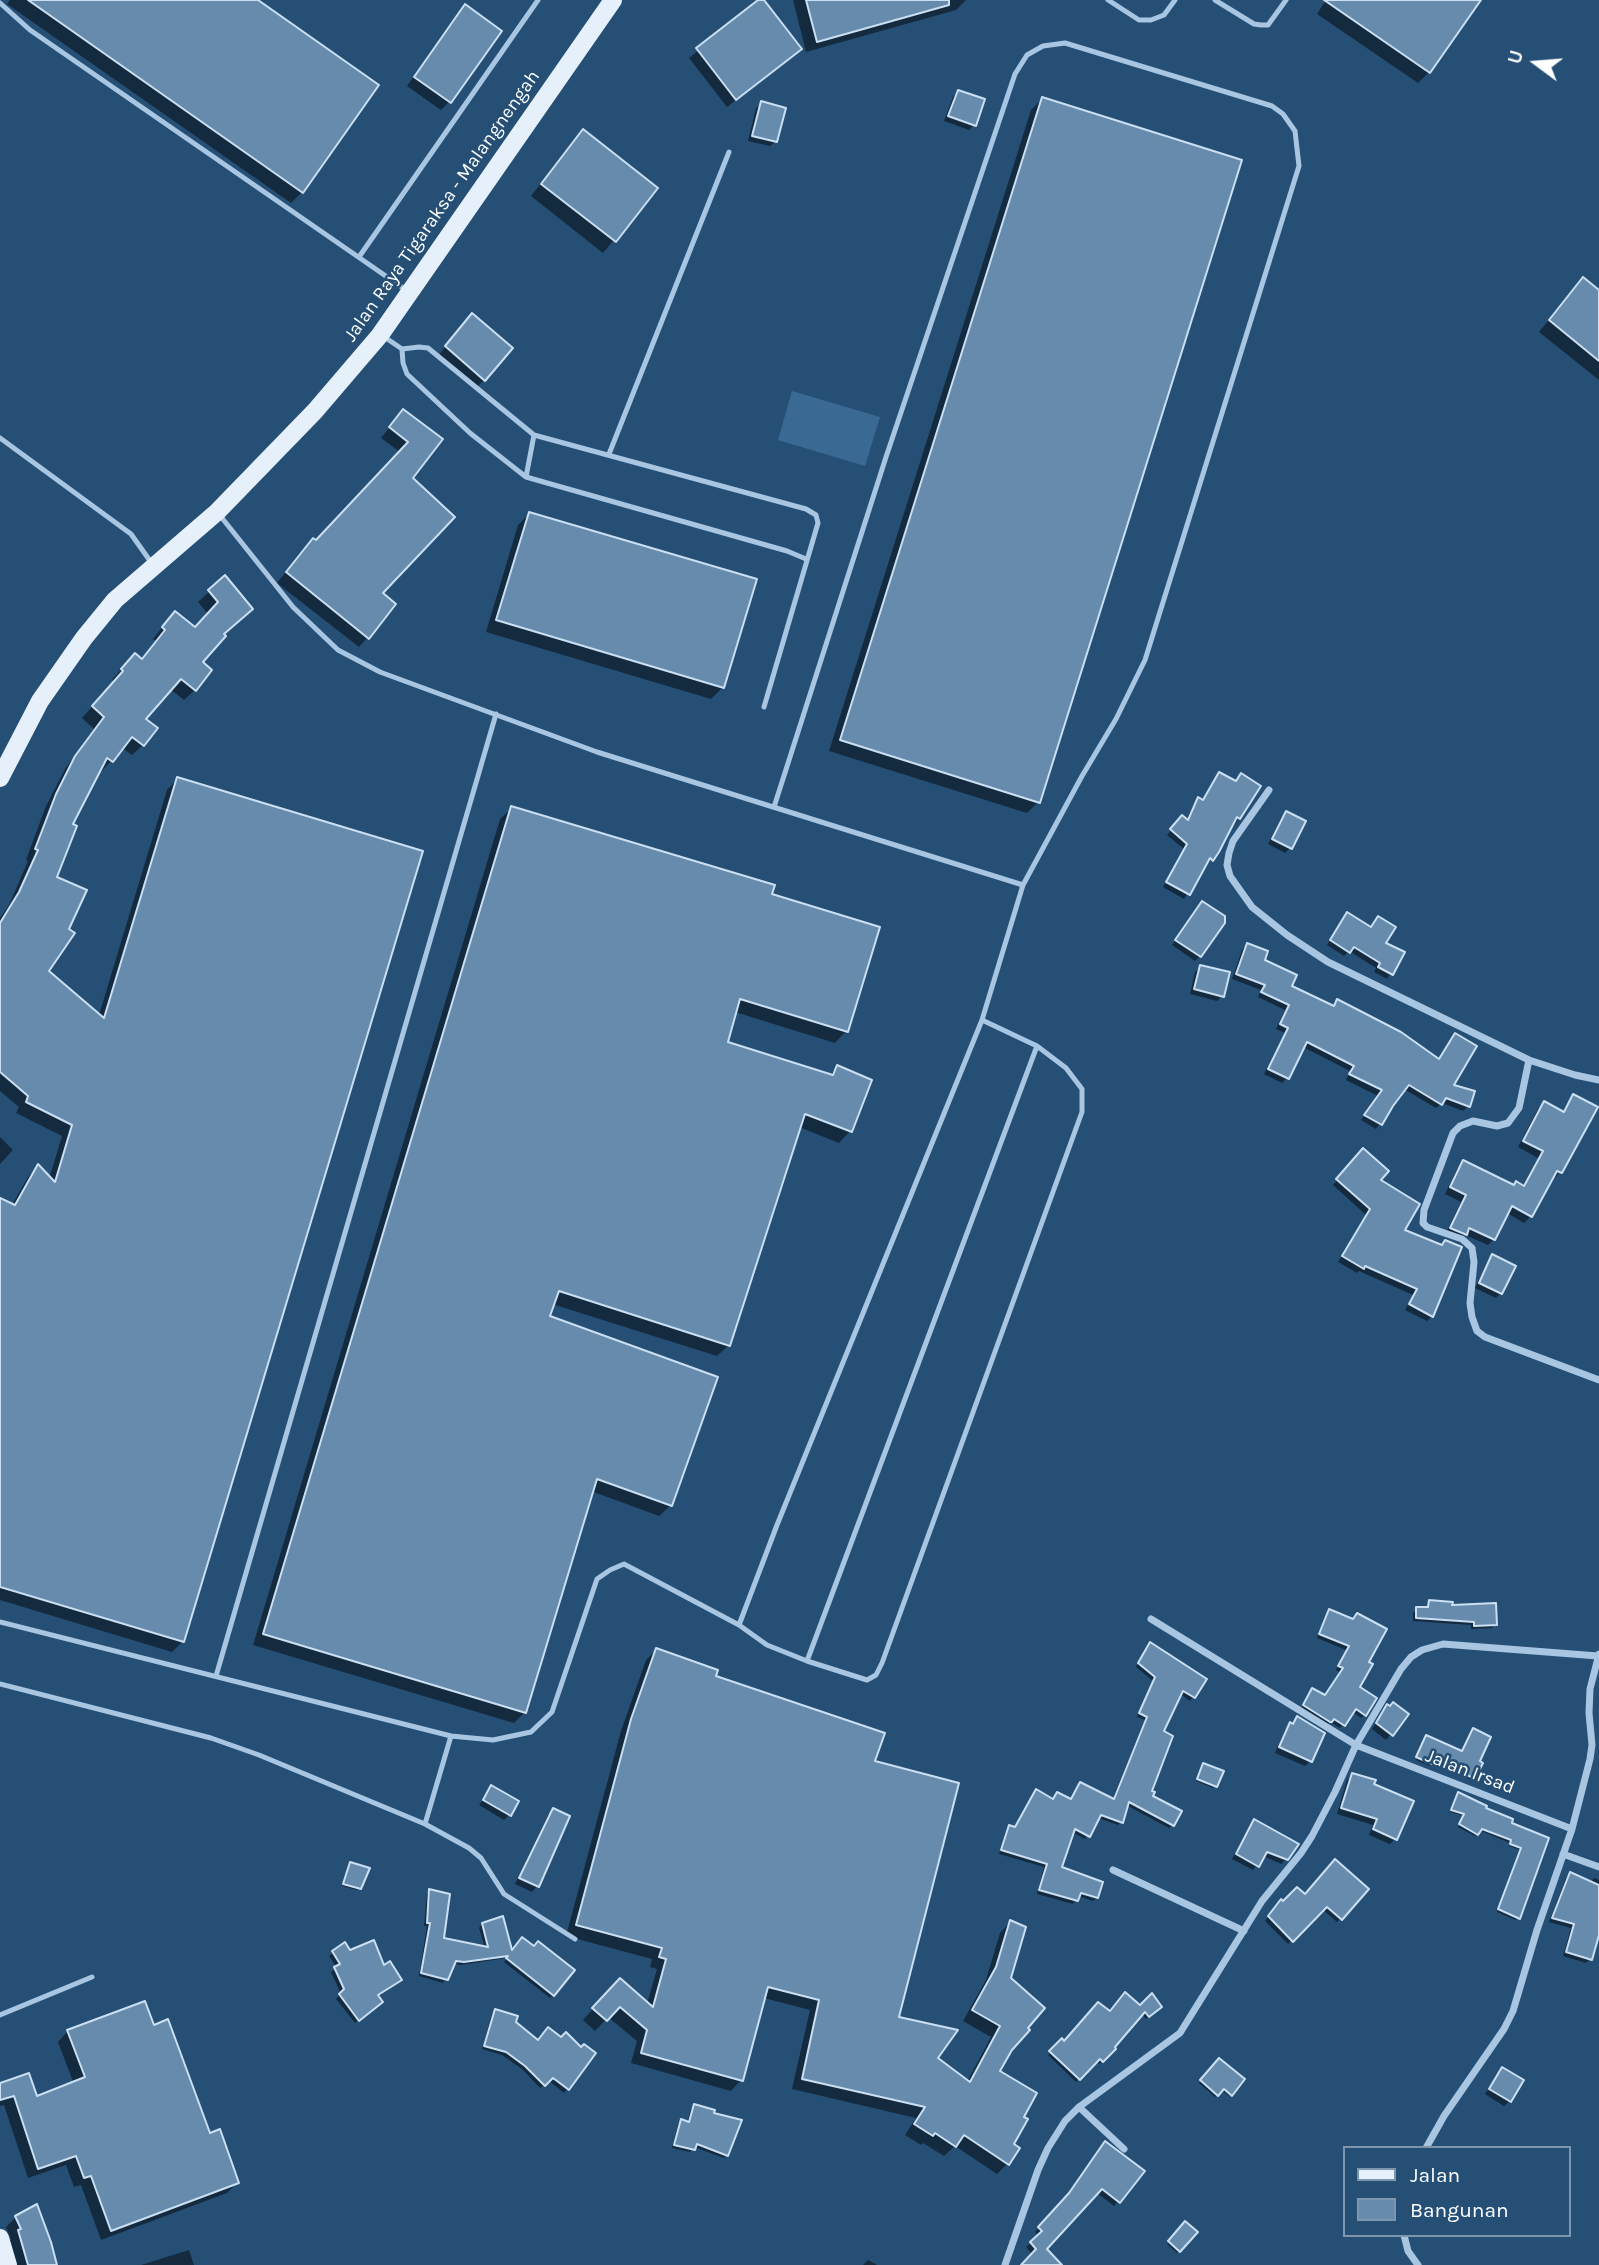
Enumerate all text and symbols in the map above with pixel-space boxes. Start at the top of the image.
north arrow [1501,28,1571,98]
text: U [1503,48,1528,67]
street label: Jalan Raya Tigaraksa - Malangnengah [339,66,545,346]
street label: Jalan Irsad [1422,1745,1518,1799]
legend [1344,2146,1571,2237]
text: Jalan [1410,2163,1460,2187]
text: Bangunan [1410,2198,1509,2222]

